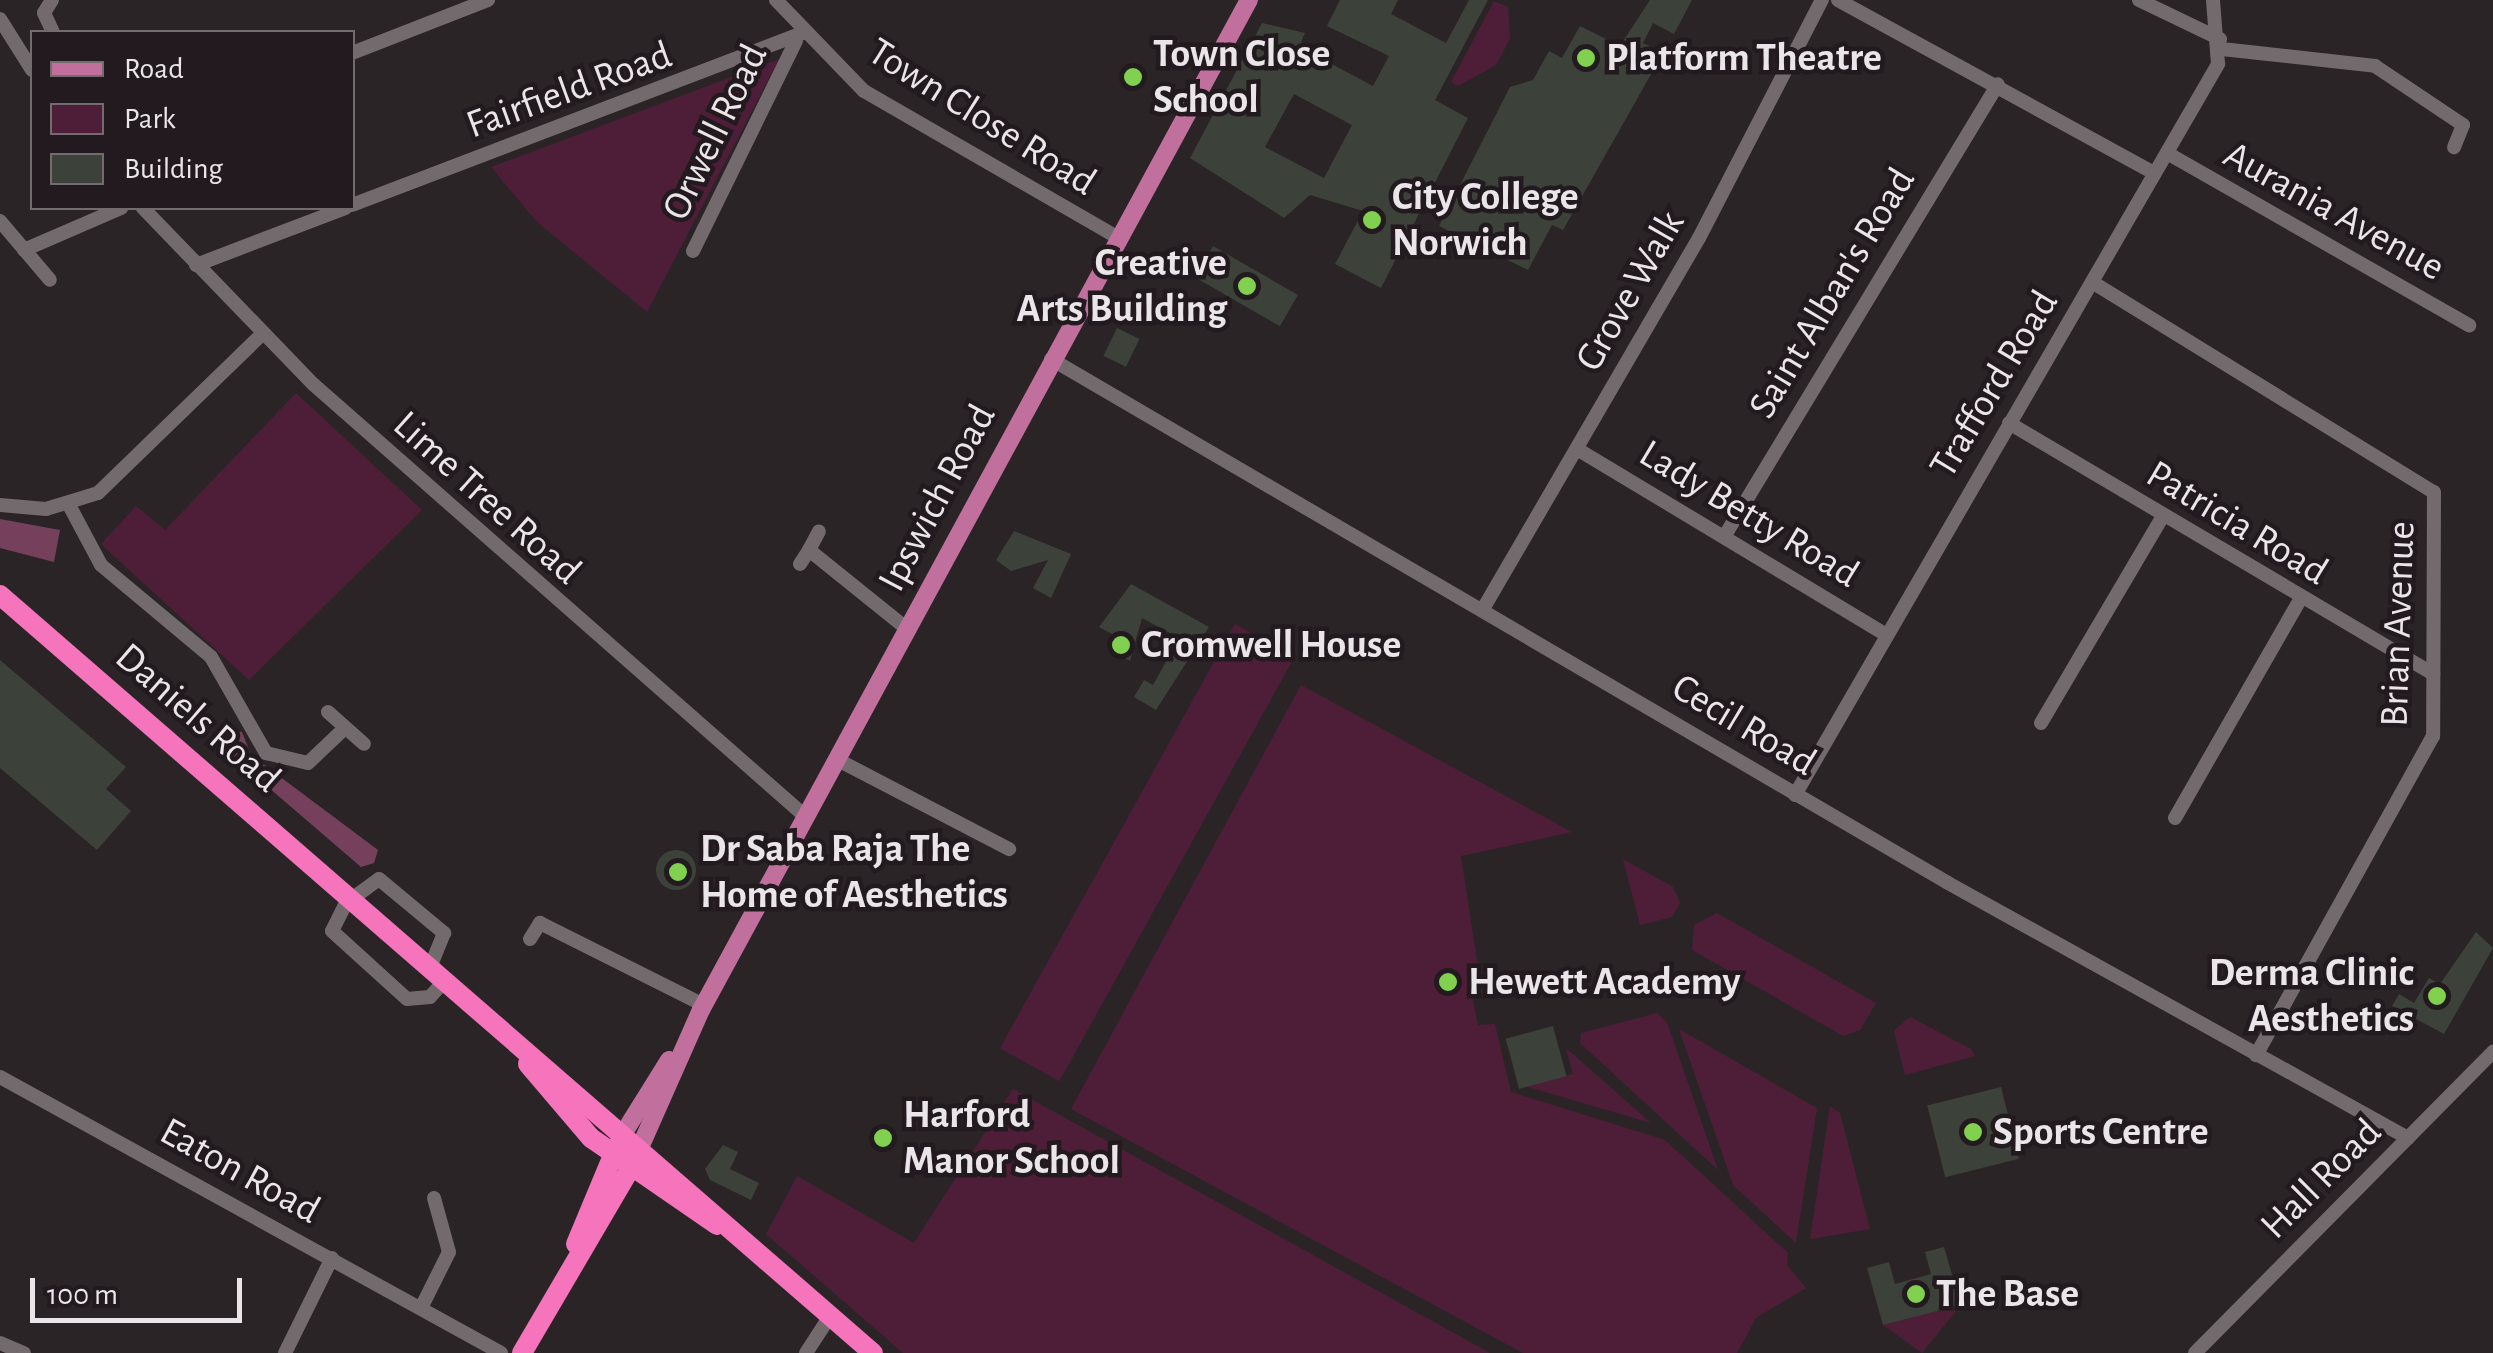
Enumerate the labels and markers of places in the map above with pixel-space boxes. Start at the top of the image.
place label: Town Close School [1153,30,1330,124]
place label: Platform Theatre [1606,34,1882,82]
marker: Platform Theatre [1575,47,1597,69]
marker: Town Close School [1122,66,1144,88]
place label: City College Norwich [1392,173,1579,267]
marker: City College Norwich [1361,209,1383,231]
place label: Creative Arts Building [1017,239,1227,333]
marker: Creative Arts Building [1236,275,1258,297]
place label: Cromwell House [1141,621,1401,669]
marker: Cromwell House [1110,634,1132,656]
place label: Dr Saba Raja The Home of Aesthetics [700,825,1008,919]
marker: Dr Saba Raja The Home of Aesthetics [665,859,691,885]
place label: Derma Clinic Aesthetics [2209,949,2414,1043]
place label: Hewett Academy [1468,958,1740,1006]
marker: Hewett Academy [1437,971,1459,993]
marker: Derma Clinic Aesthetics [2424,983,2450,1009]
place label: Harford Manor School [903,1091,1120,1185]
place label: Sports Centre [1993,1108,2209,1156]
marker: Sports Centre [1962,1121,1984,1143]
marker: Harford Manor School [872,1127,894,1149]
place label: The Base [1936,1270,2079,1318]
marker: The Base [1905,1283,1927,1305]

